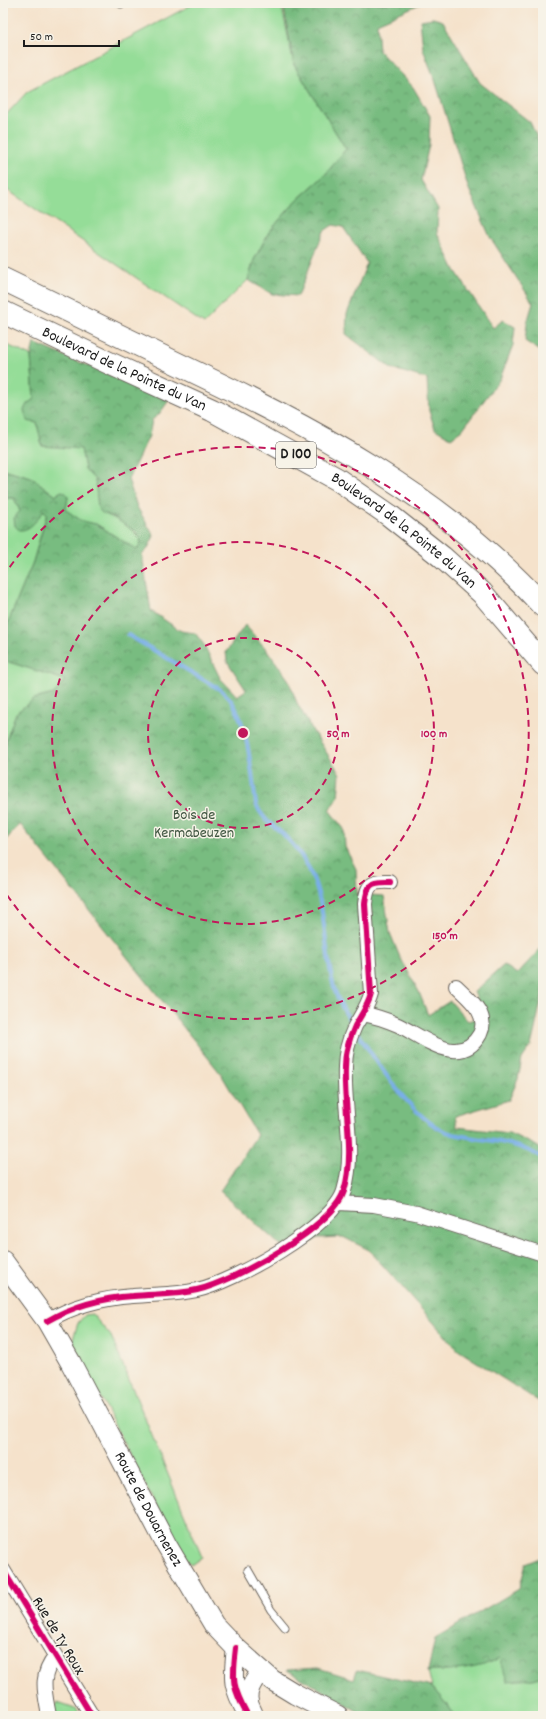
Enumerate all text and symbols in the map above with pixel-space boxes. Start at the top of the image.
scale bar [24,22,119,48]
text: 50 m [30,29,53,46]
street label: Boulevard de la Pointe du Van [38,321,210,417]
road number: D 100 [276,442,316,468]
street label: Boulevard de la Pointe du Van [327,466,482,594]
centre of rings [236,726,250,740]
text: 50 m [326,726,350,743]
text: 100 m [421,726,447,743]
park label: Bois de Kermabeuzen [154,804,234,845]
text: 150 m [432,928,458,945]
street label: Route de Douarnenez [108,1448,188,1571]
street label: Rue de Ty Roux [26,1592,91,1680]

